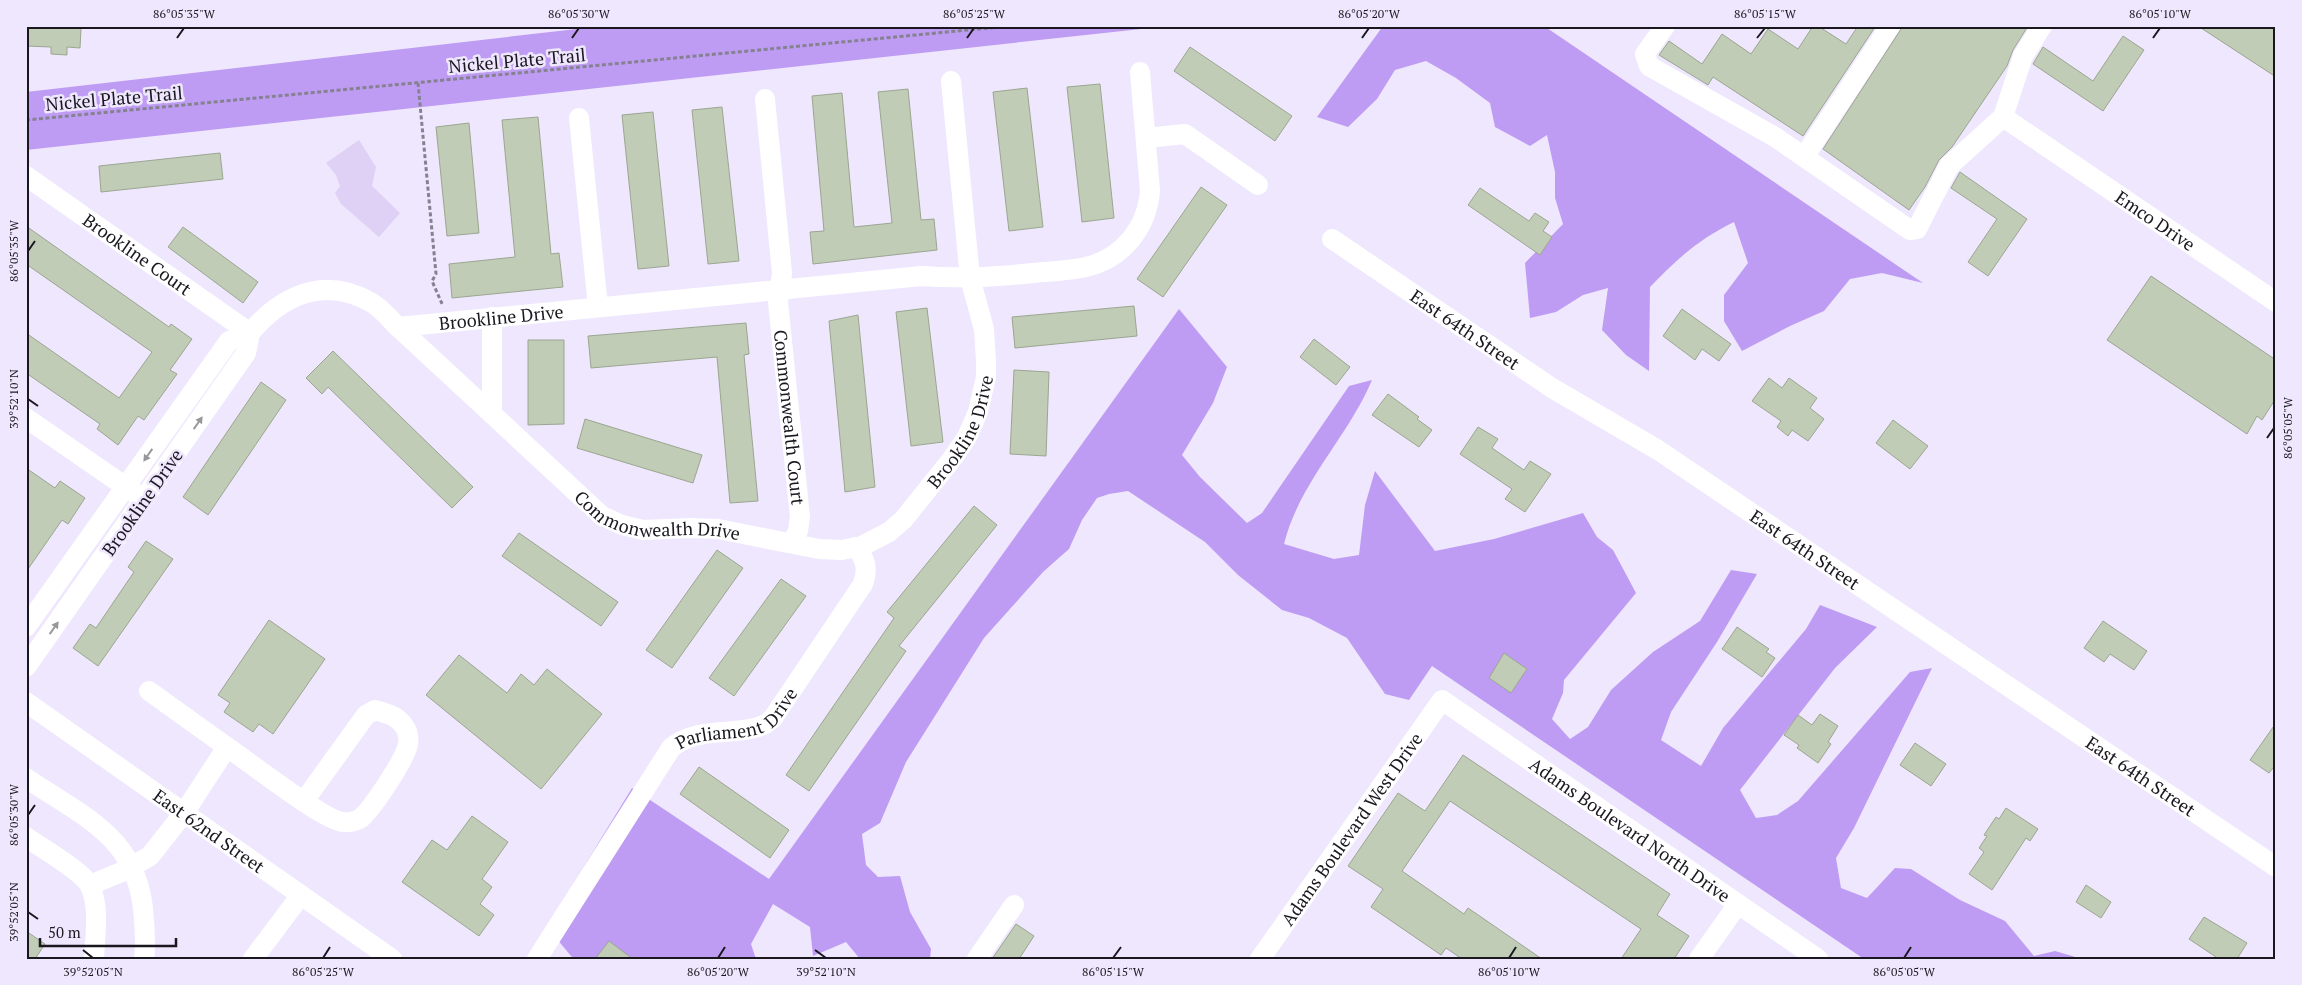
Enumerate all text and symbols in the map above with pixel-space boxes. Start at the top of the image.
text: 86°05'35"W [153,6,216,21]
text: 86°05'30"W [548,6,611,21]
text: 86°05'25"W [943,6,1006,21]
text: 86°05'20"W [1338,6,1401,21]
text: 86°05'15"W [1734,6,1797,21]
text: 86°05'10"W [2129,6,2192,21]
street label: Nickel Plate Trail [447,42,587,78]
street label: Nickel Plate Trail [44,80,184,116]
street label: Emco Drive [2111,185,2200,256]
street label: Brookline Court [78,208,197,301]
text: 86°05'35"W [6,219,21,282]
street label: East 64th Street [1406,284,1525,375]
street label: Brookline Drive [438,299,565,335]
street label: Commonwealth Court [769,328,811,506]
text: 39°52'10"N [6,369,21,429]
street label: Brookline Drive [922,373,998,493]
text: 86°05'05"W [2280,396,2295,459]
one-way arrow [193,416,203,430]
street label: Brookline Drive [96,444,188,560]
one-way arrow [143,448,153,462]
street label: Commonwealth Drive [570,485,742,545]
street label: East 64th Street [1746,504,1865,595]
one-way arrow [49,621,59,634]
street label: Parliament Drive [671,683,802,754]
street label: Adams Boulevard West Drive [1275,728,1428,930]
street label: East 64th Street [2081,730,2201,822]
street label: Adams Boulevard North Drive [1525,752,1735,907]
text: 86°05'30"W [6,783,21,846]
street label: East 62nd Street [149,783,270,878]
text: 39°52'05"N [6,882,21,942]
scale bar [40,915,176,947]
text: 50 m [48,922,81,942]
text: 39°52'05"N [63,964,123,979]
text: 86°05'25"W [292,964,355,979]
text: 86°05'20"W [687,964,750,979]
text: 39°52'10"N [796,964,856,979]
text: 86°05'15"W [1082,964,1145,979]
text: 86°05'10"W [1478,964,1541,979]
text: 86°05'05"W [1873,964,1936,979]

